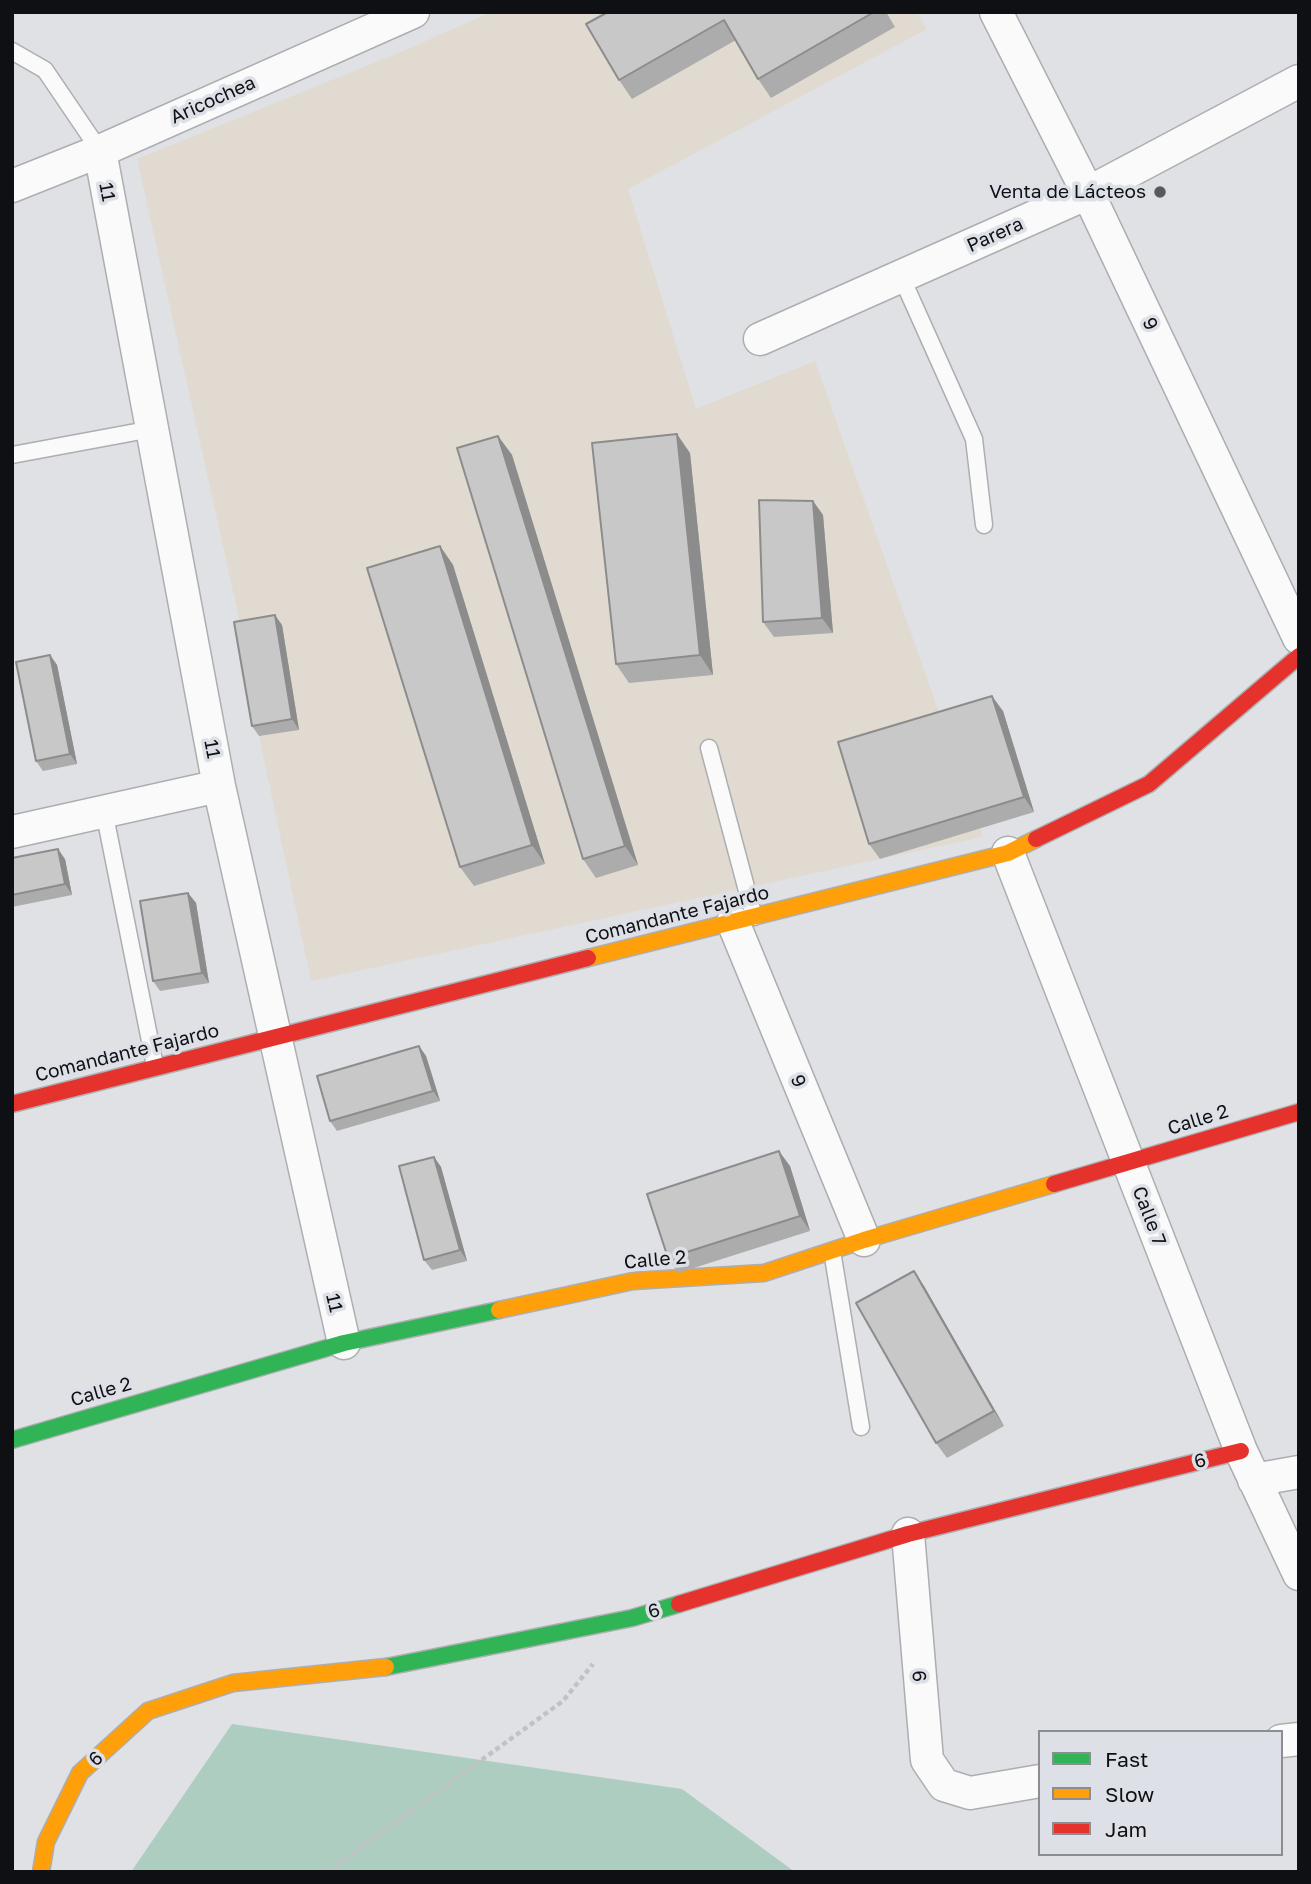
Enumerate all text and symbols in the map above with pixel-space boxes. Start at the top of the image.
street label: Aricochea [167,71,259,129]
street label: 11 [94,181,120,203]
place label: Venta de Lácteos [989,181,1146,203]
marker: Venta de Lácteos [1152,184,1168,200]
street label: Parera [963,213,1027,257]
street label: 9 [1137,314,1163,334]
street label: 11 [199,738,225,760]
street label: Comandante Fajardo [583,881,771,949]
street label: Comandante Fajardo [33,1019,221,1087]
street label: 9 [785,1071,811,1091]
street label: Calle 2 [1165,1100,1231,1140]
street label: Calle 7 [1127,1183,1171,1249]
street label: Calle 2 [623,1246,687,1274]
street label: 11 [321,1291,347,1315]
street label: Calle 2 [68,1372,134,1412]
street label: 6 [1192,1449,1208,1473]
street label: 6 [645,1598,663,1624]
street label: 9 [908,1669,932,1683]
legend [1038,1730,1283,1856]
text: Fast [1105,1746,1148,1772]
street label: 6 [84,1747,108,1771]
text: Slow [1105,1781,1154,1807]
text: Jam [1105,1816,1147,1842]

